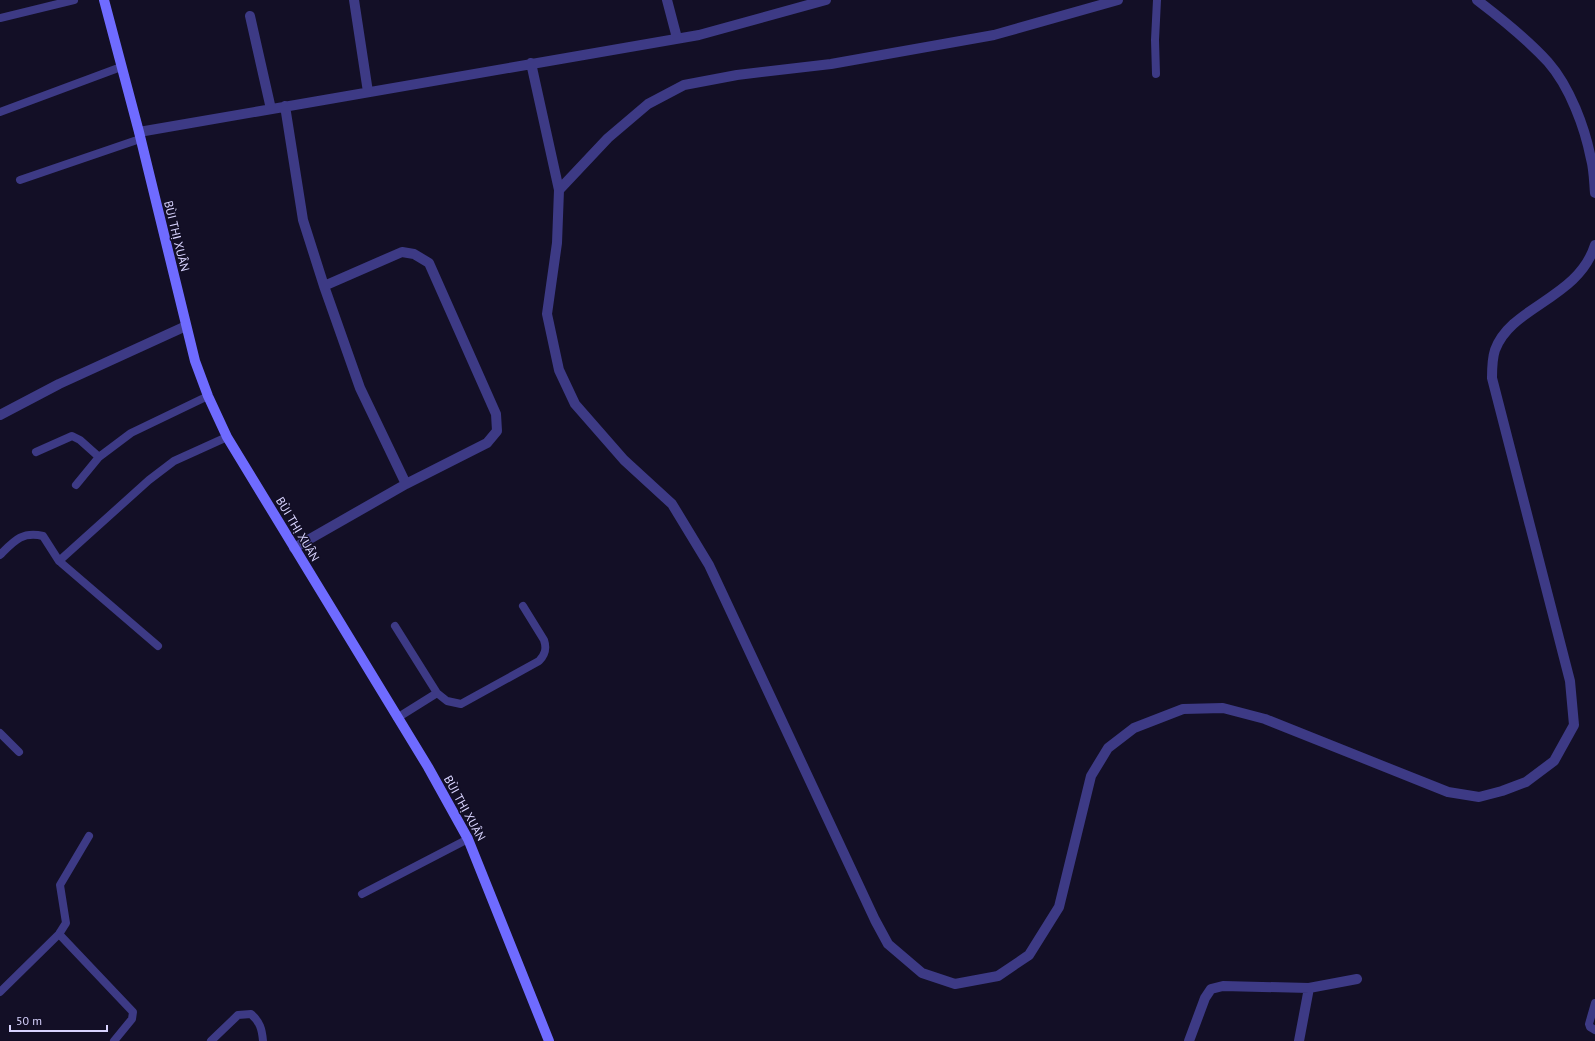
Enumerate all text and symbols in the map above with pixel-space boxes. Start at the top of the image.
street label: BÙI THỊ XUÂN [161,199,193,273]
street label: BÙI THỊ XUÂN [273,494,323,564]
street label: BÙI THỊ XUÂN [441,773,489,843]
scale bar [10,1007,107,1033]
text: 50 m [16,1013,42,1028]

